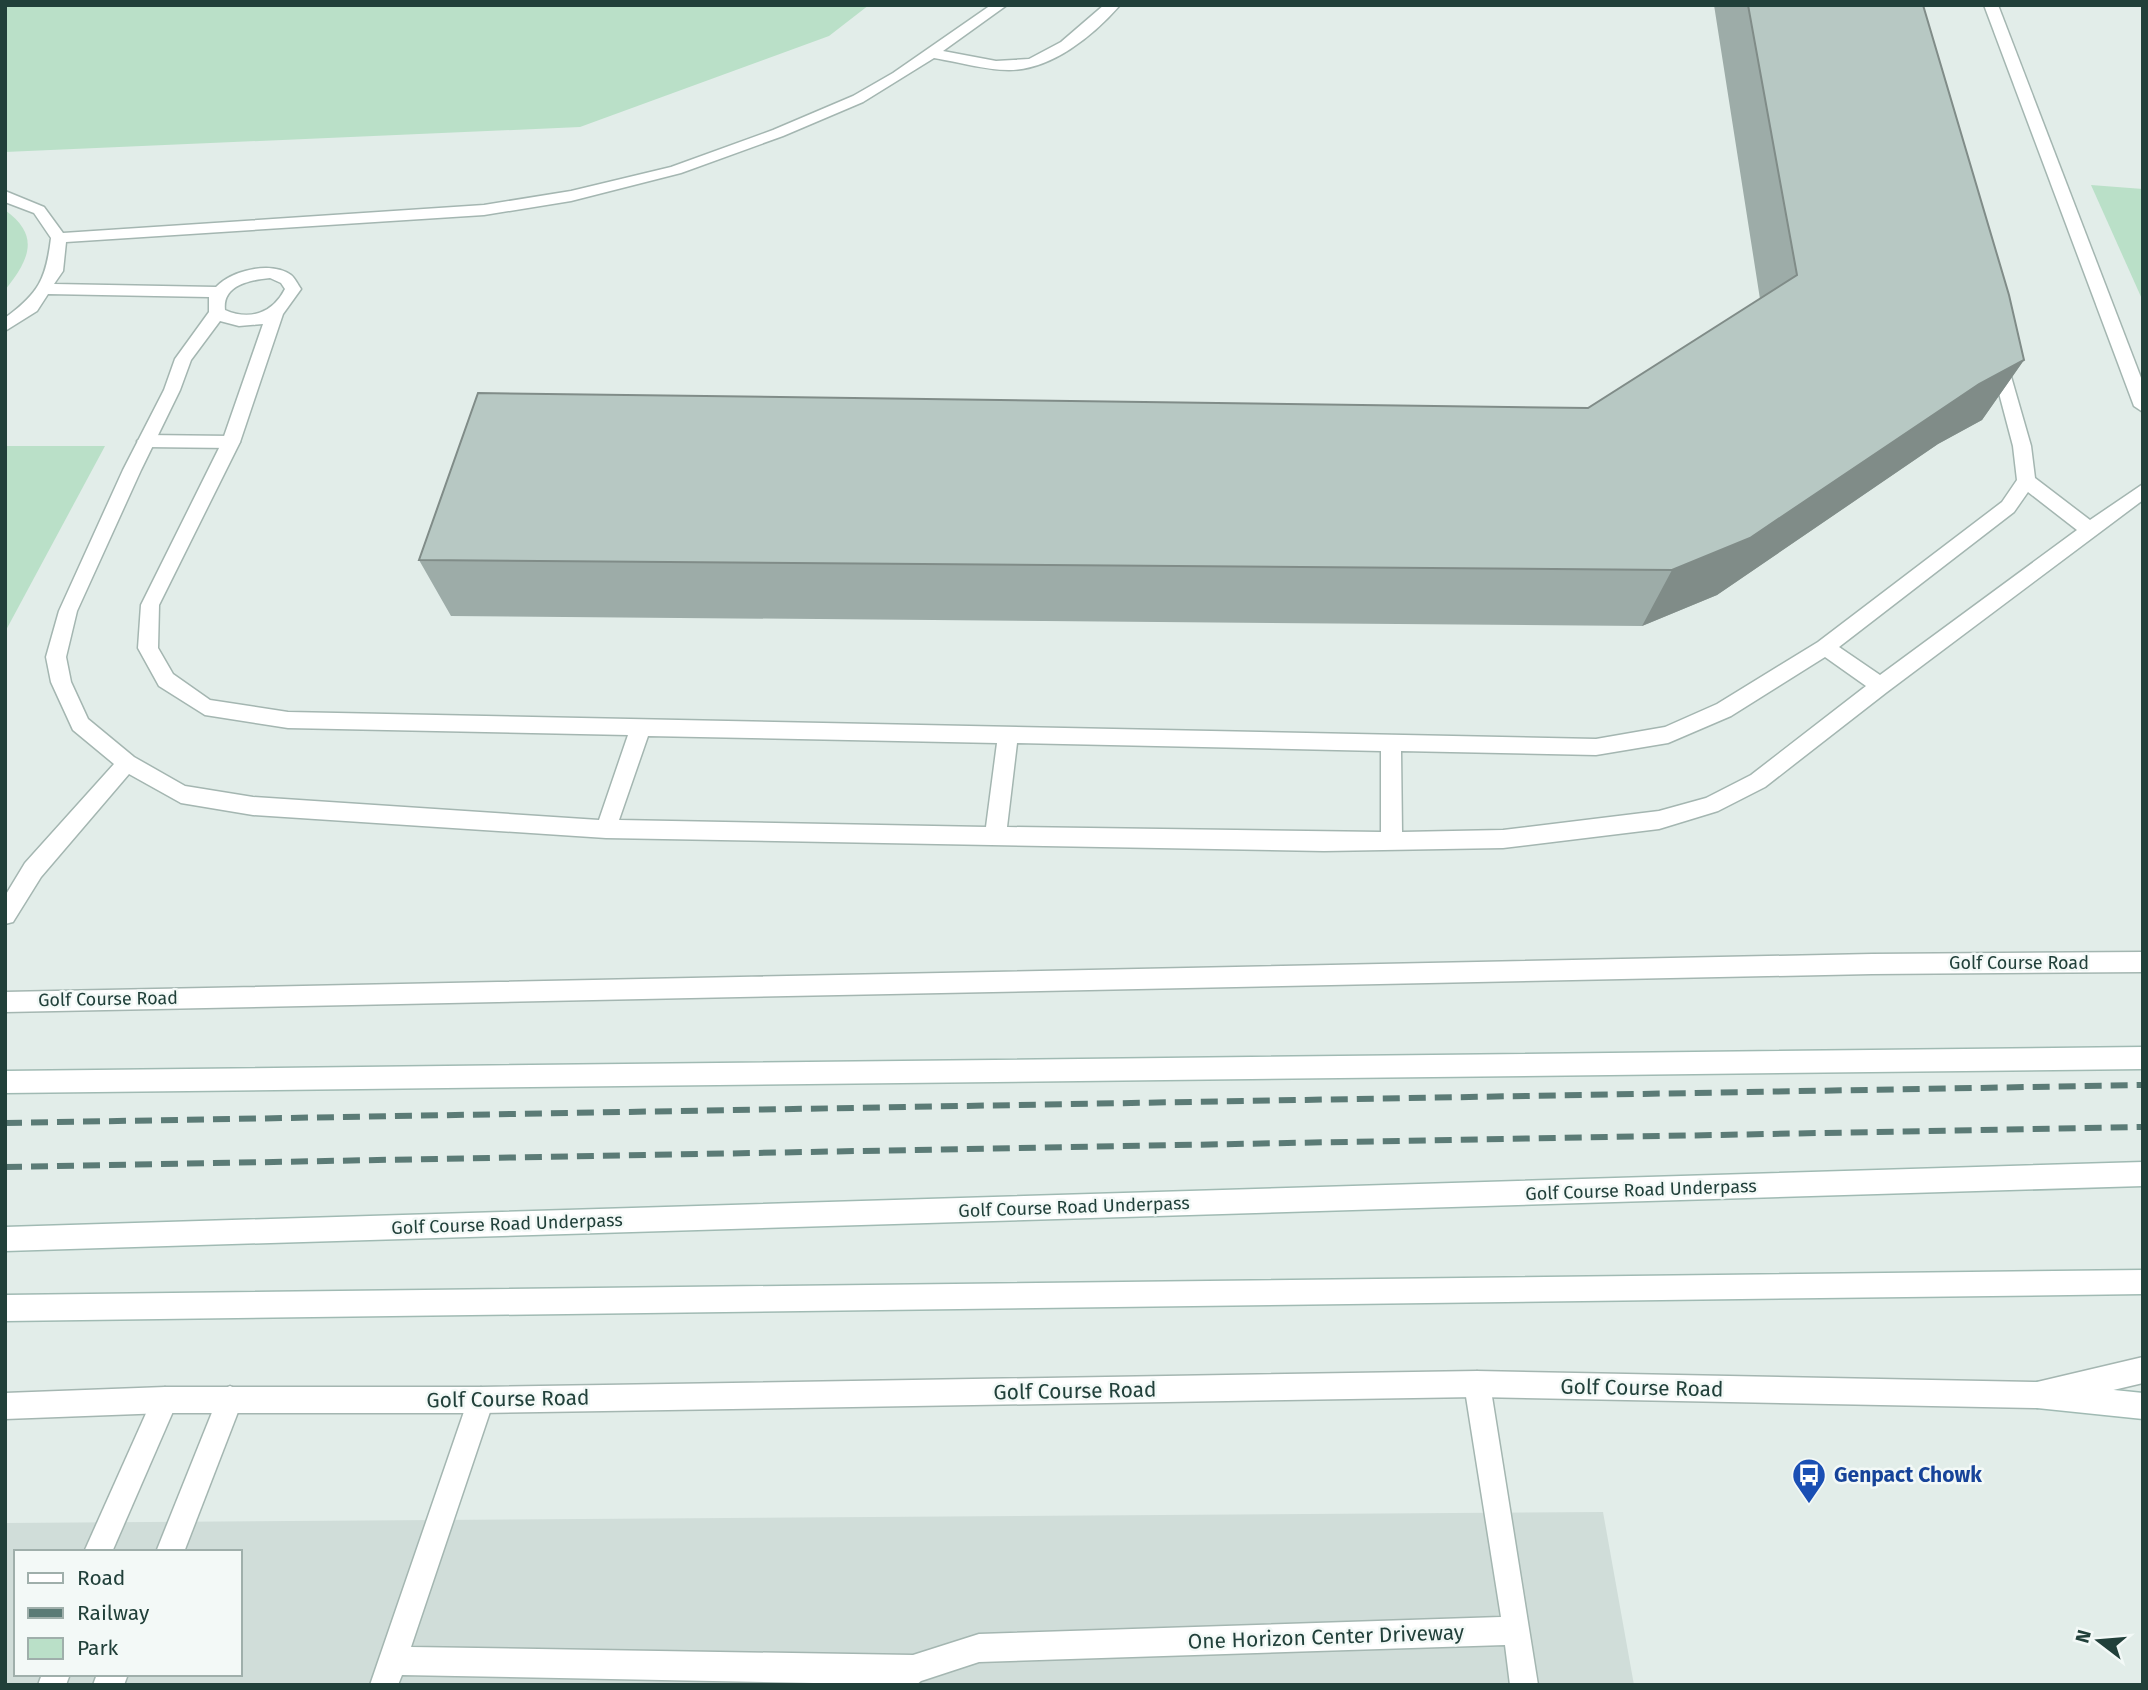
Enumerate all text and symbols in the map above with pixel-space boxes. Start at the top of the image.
street label: Golf Course Road [1949,952,2089,974]
street label: Golf Course Road [38,987,178,1011]
street label: Golf Course Road Underpass [1525,1175,1757,1205]
street label: Golf Course Road Underpass [958,1192,1190,1222]
street label: Golf Course Road Underpass [391,1209,623,1239]
street label: Golf Course Road [1560,1374,1724,1402]
street label: Golf Course Road [993,1377,1157,1405]
street label: Golf Course Road [426,1385,590,1413]
bus stop icon: Genpact Chowk [1790,1456,1828,1505]
place label: Genpact Chowk [1834,1462,1982,1488]
legend [14,1550,242,1676]
text: Road [77,1565,125,1591]
text: Railway [77,1600,150,1626]
north arrow [2064,1606,2134,1676]
street label: One Horizon Center Driveway [1187,1619,1465,1655]
text: N [2070,1627,2096,1646]
text: Park [77,1635,119,1661]

